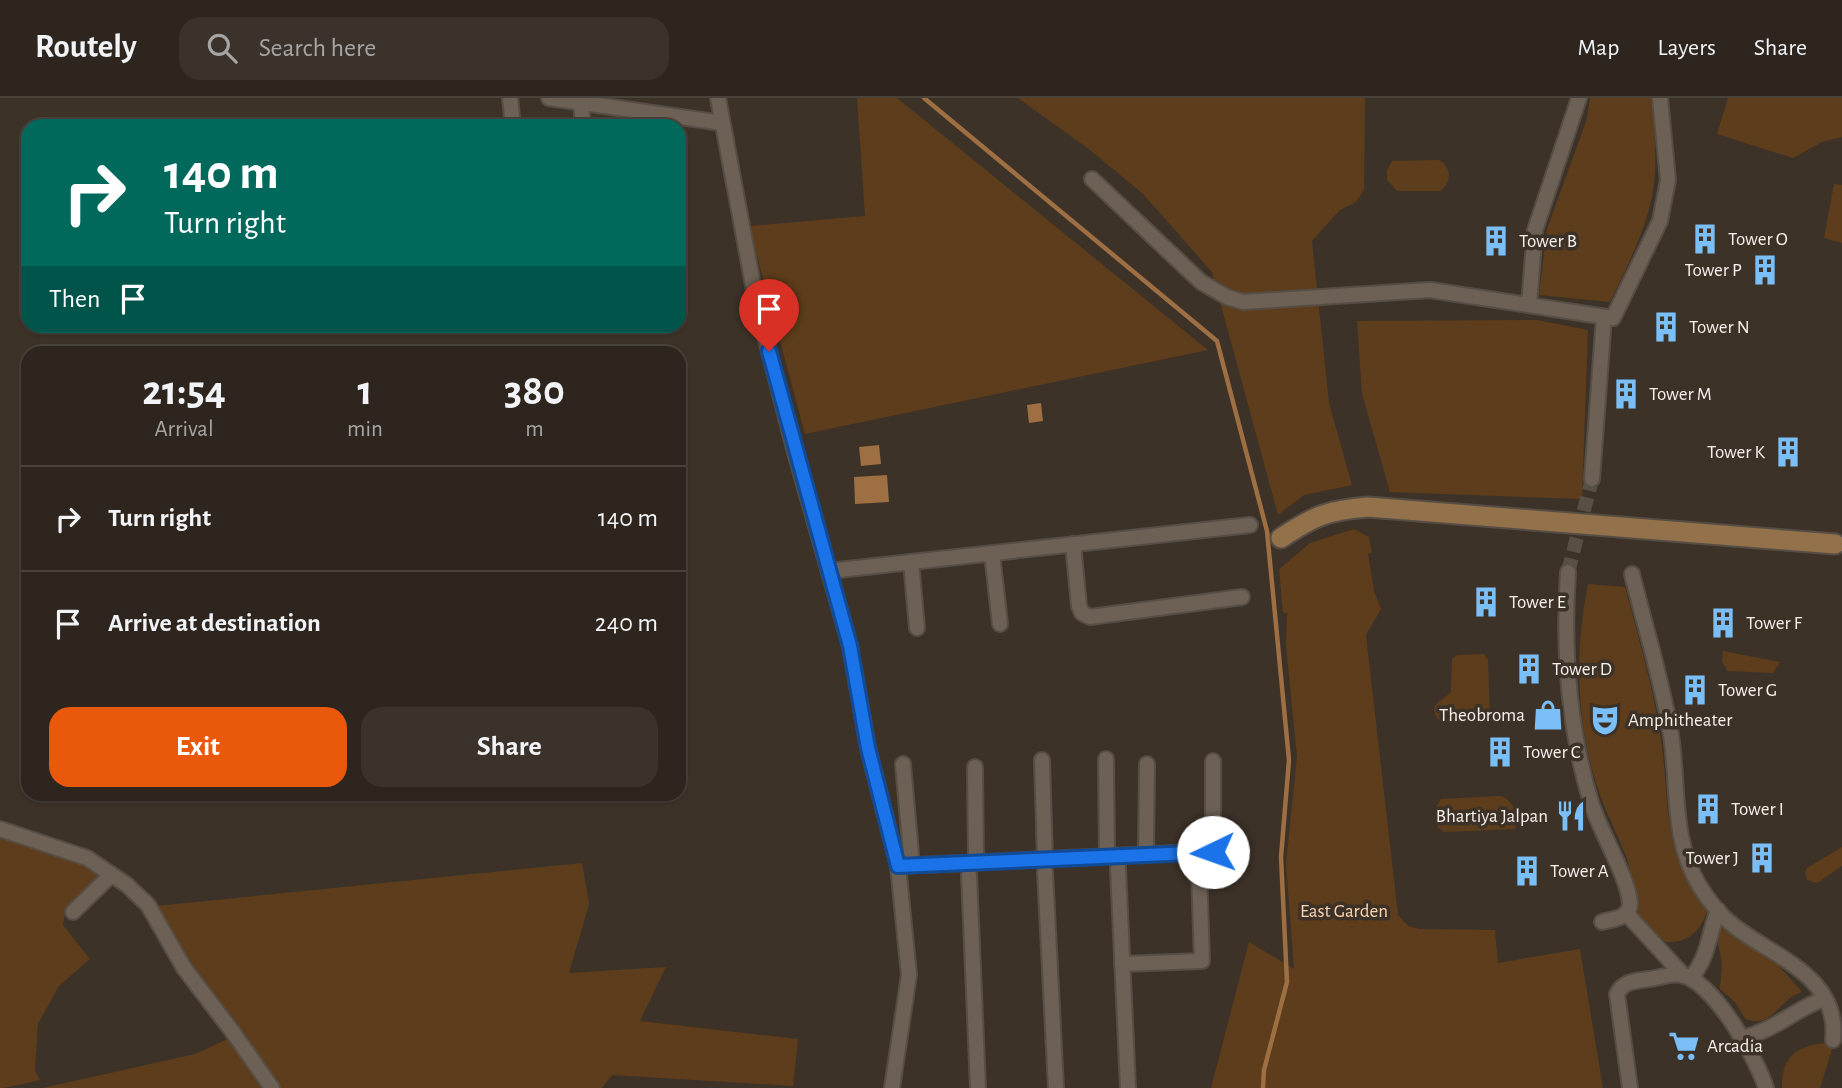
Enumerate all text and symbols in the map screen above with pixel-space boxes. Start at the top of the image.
search box [179,17,669,80]
icon: search [203,29,241,67]
text: Routely [35,31,137,64]
text: Search here [259,35,376,61]
text: Map [1577,36,1619,60]
text: Layers [1657,36,1716,60]
text: Share [1754,36,1807,60]
icon: right [49,147,140,238]
text: 140 m [164,149,279,198]
text: Turn right [164,207,286,239]
building icon: Tower O [1688,222,1722,256]
building icon: Tower B [1479,224,1513,258]
place label: Tower O [1728,230,1788,249]
place label: Tower B [1519,232,1577,251]
building icon: Tower P [1748,253,1782,287]
place label: Tower P [1684,261,1742,280]
pin [739,279,799,351]
icon: arrive [114,280,152,318]
text: Then [49,286,100,312]
icon: arrive [750,290,788,328]
building icon: Tower N [1649,310,1683,344]
place label: Tower N [1689,318,1750,337]
text: 21:54 [142,370,226,412]
text: 1 [357,370,373,412]
text: 380 [504,370,565,412]
building icon: Tower M [1609,377,1643,411]
place label: Tower M [1649,385,1712,404]
text: Arrival [154,418,214,441]
text: min [347,418,383,441]
text: m [525,418,544,441]
building icon: Tower K [1771,435,1805,469]
place label: Tower K [1707,443,1766,462]
icon: right [49,500,87,538]
text: Turn right [108,505,211,531]
text: 140 m [598,505,658,531]
building icon: Tower E [1469,585,1503,619]
place label: Tower E [1509,593,1566,612]
icon: arrive [49,605,87,643]
building icon: Tower F [1706,606,1740,640]
text: Arrive at destination [108,610,321,636]
text: 240 m [595,610,658,636]
place label: Tower F [1746,614,1803,633]
building icon: Tower D [1512,652,1546,686]
place label: Tower D [1552,660,1612,679]
building icon: Tower G [1678,673,1712,707]
place label: Tower G [1718,681,1777,700]
shop icon: Theobroma [1531,698,1565,732]
theatre icon: Amphitheater [1588,703,1622,737]
place label: Theobroma [1439,706,1525,725]
button: Exit [49,707,347,787]
button: Share [361,707,658,787]
place label: Amphitheater [1628,711,1732,730]
building icon: Tower C [1483,735,1517,769]
place label: Tower C [1523,743,1581,762]
building icon: Tower I [1691,792,1725,826]
restaurant icon: Bhartiya Jalpan [1554,799,1588,833]
place label: Tower I [1731,800,1784,819]
place label: Bhartiya Jalpan [1436,807,1548,826]
position arrow [1176,815,1250,889]
building icon: Tower J [1745,841,1779,875]
place label: Tower J [1685,849,1739,868]
building icon: Tower A [1510,854,1544,888]
place label: Tower A [1550,862,1609,881]
park label: East Garden [1300,902,1388,921]
supermarket icon: Arcadia [1667,1029,1701,1063]
place label: Arcadia [1707,1037,1763,1056]

